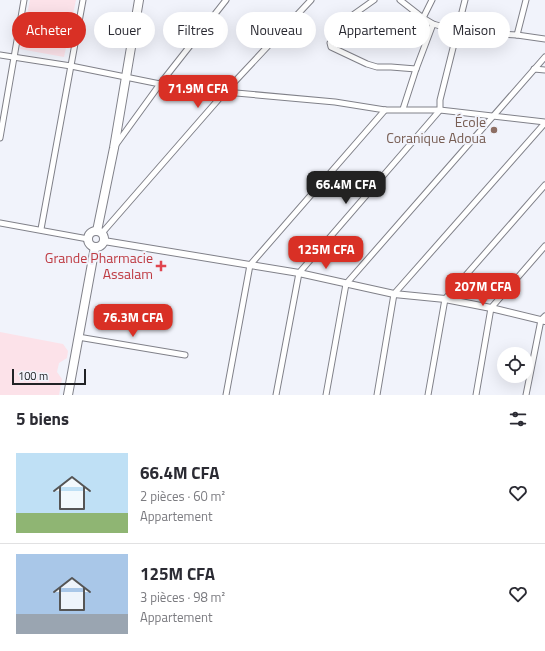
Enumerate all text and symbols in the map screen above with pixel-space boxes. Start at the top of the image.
chip: Acheter [12,12,86,48]
chip: Louer [94,12,155,48]
chip: Filtres [163,12,228,48]
chip: Nouveau [236,12,316,48]
chip: Appartement [324,12,430,48]
chip: Maison [438,12,510,48]
pin: 71.9M CFA [152,75,244,109]
text: 71.9M CFA [168,78,228,98]
place label: École Coranique Adoua [386,111,486,148]
marker: École Coranique Adoua [489,125,499,135]
pin: 66.4M CFA [300,171,392,205]
text: 66.4M CFA [316,174,376,194]
pin: 125M CFA [285,236,367,270]
text: 125M CFA [297,239,355,259]
place label: Grande Pharmacie Assalam [45,247,153,284]
marker: Grande Pharmacie Assalam [156,261,166,271]
pin: 207M CFA [442,273,524,307]
text: 207M CFA [454,276,512,296]
pin: 76.3M CFA [87,304,179,338]
text: 76.3M CFA [103,307,163,327]
map controls [497,347,533,383]
button: locate [497,347,533,383]
scale bar [12,367,86,386]
text: 100 m [18,368,48,384]
text: 5 biens [16,406,69,432]
icon: filters [507,408,529,430]
text: 66.4M CFA [140,460,219,486]
icon: home [48,469,96,517]
icon: heart [507,482,529,504]
text: 2 pièces · 60 m² [140,486,225,506]
text: Appartement [140,506,213,526]
text: 125M CFA [140,561,215,587]
icon: home [48,570,96,618]
icon: heart [507,583,529,605]
text: 3 pièces · 98 m² [140,587,225,607]
text: Appartement [140,607,213,627]

